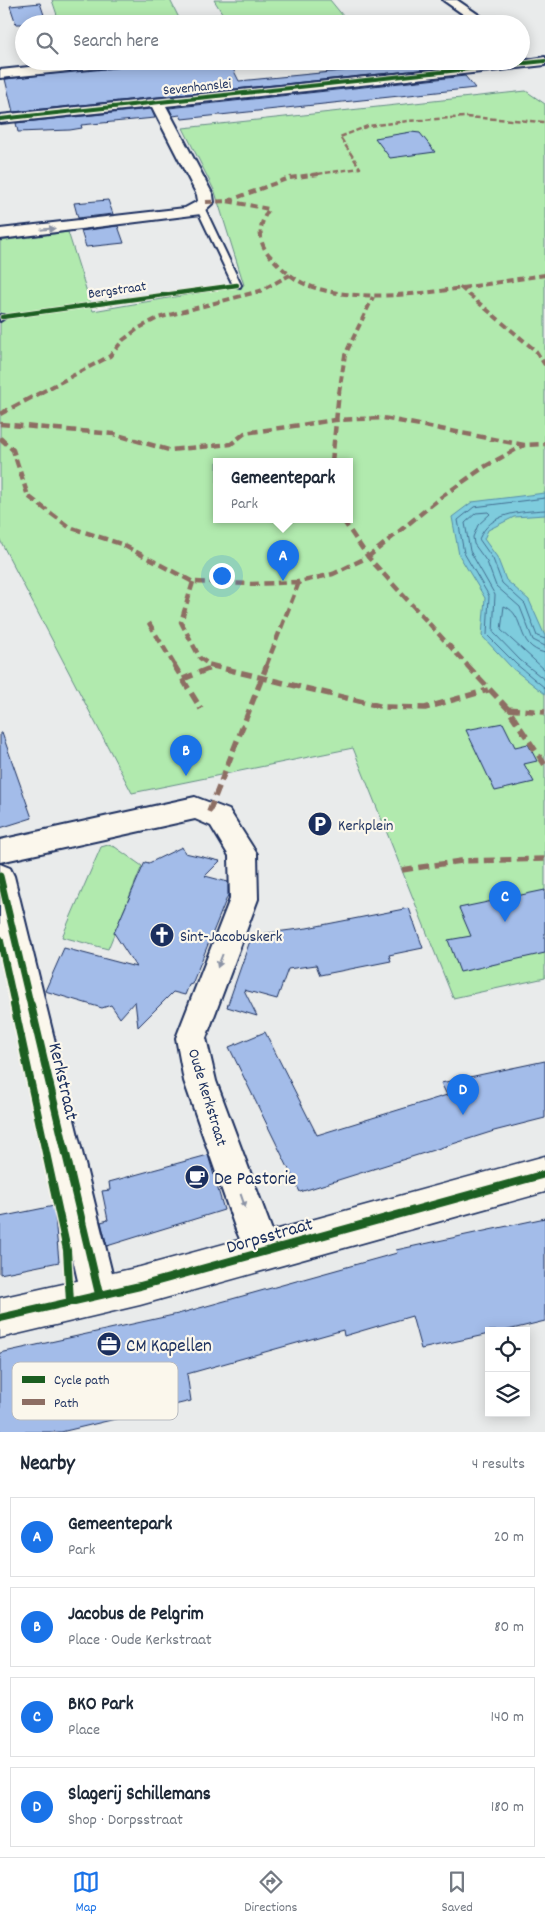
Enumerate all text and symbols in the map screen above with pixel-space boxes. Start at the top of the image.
search box [15,15,530,70]
icon: search [33,29,61,57]
text: Search here [73,29,159,56]
street label: Sevenhanslei [162,74,233,101]
one-way arrow [41,225,57,233]
street label: Bergstraat [87,277,148,305]
popup [213,458,353,523]
text: Gemeentepark [231,466,335,493]
text: Park [231,493,258,516]
pin: A [267,540,299,581]
your location [209,563,235,589]
pin: B [170,735,202,776]
parking icon: Kerkplein [307,811,333,837]
place label: Kerkplein [338,815,393,838]
pin: C [489,881,521,922]
church icon: Sint-Jacobuskerk [149,922,175,948]
place label: Sint-Jacobuskerk [180,926,282,949]
one-way arrow [216,954,224,969]
street label: Kerkstraat [40,1040,84,1123]
street label: Oude Kerkstraat [181,1046,232,1149]
pin: D [447,1074,479,1115]
cafe icon: De Pastorie [184,1164,210,1190]
place label: De Pastorie [214,1167,296,1194]
one-way arrow [239,1194,247,1209]
street label: Dorpsstraat [223,1212,316,1263]
map controls [485,1327,530,1417]
button: locate [485,1327,530,1372]
office icon: CM Kapellen [96,1331,122,1357]
place label: CM Kapellen [126,1334,212,1361]
legend [12,1362,178,1420]
text: Cycle path [54,1371,110,1391]
button: layers [485,1372,530,1417]
text: Path [54,1394,79,1414]
text: Nearby [20,1450,75,1480]
text: 4 results [472,1453,525,1476]
text: Gemeentepark [68,1512,172,1539]
text: A [33,1526,41,1549]
text: 20 m [494,1526,524,1549]
text: Park [68,1539,95,1562]
text: Jacobus de Pelgrim [68,1602,204,1629]
text: B [33,1616,41,1639]
text: 80 m [494,1616,524,1639]
text: Place · Oude Kerkstraat [68,1629,212,1652]
text: BKO Park [68,1692,133,1719]
text: C [33,1706,41,1729]
text: 140 m [490,1706,524,1729]
text: Place [68,1719,100,1742]
text: Slagerij Schillemans [68,1782,211,1809]
text: D [33,1796,41,1819]
text: 180 m [491,1796,524,1819]
text: Shop · Dorpsstraat [68,1809,183,1832]
tab: Map [72,1868,100,1918]
tab: Directions [244,1868,297,1918]
tab: Saved [442,1868,473,1918]

